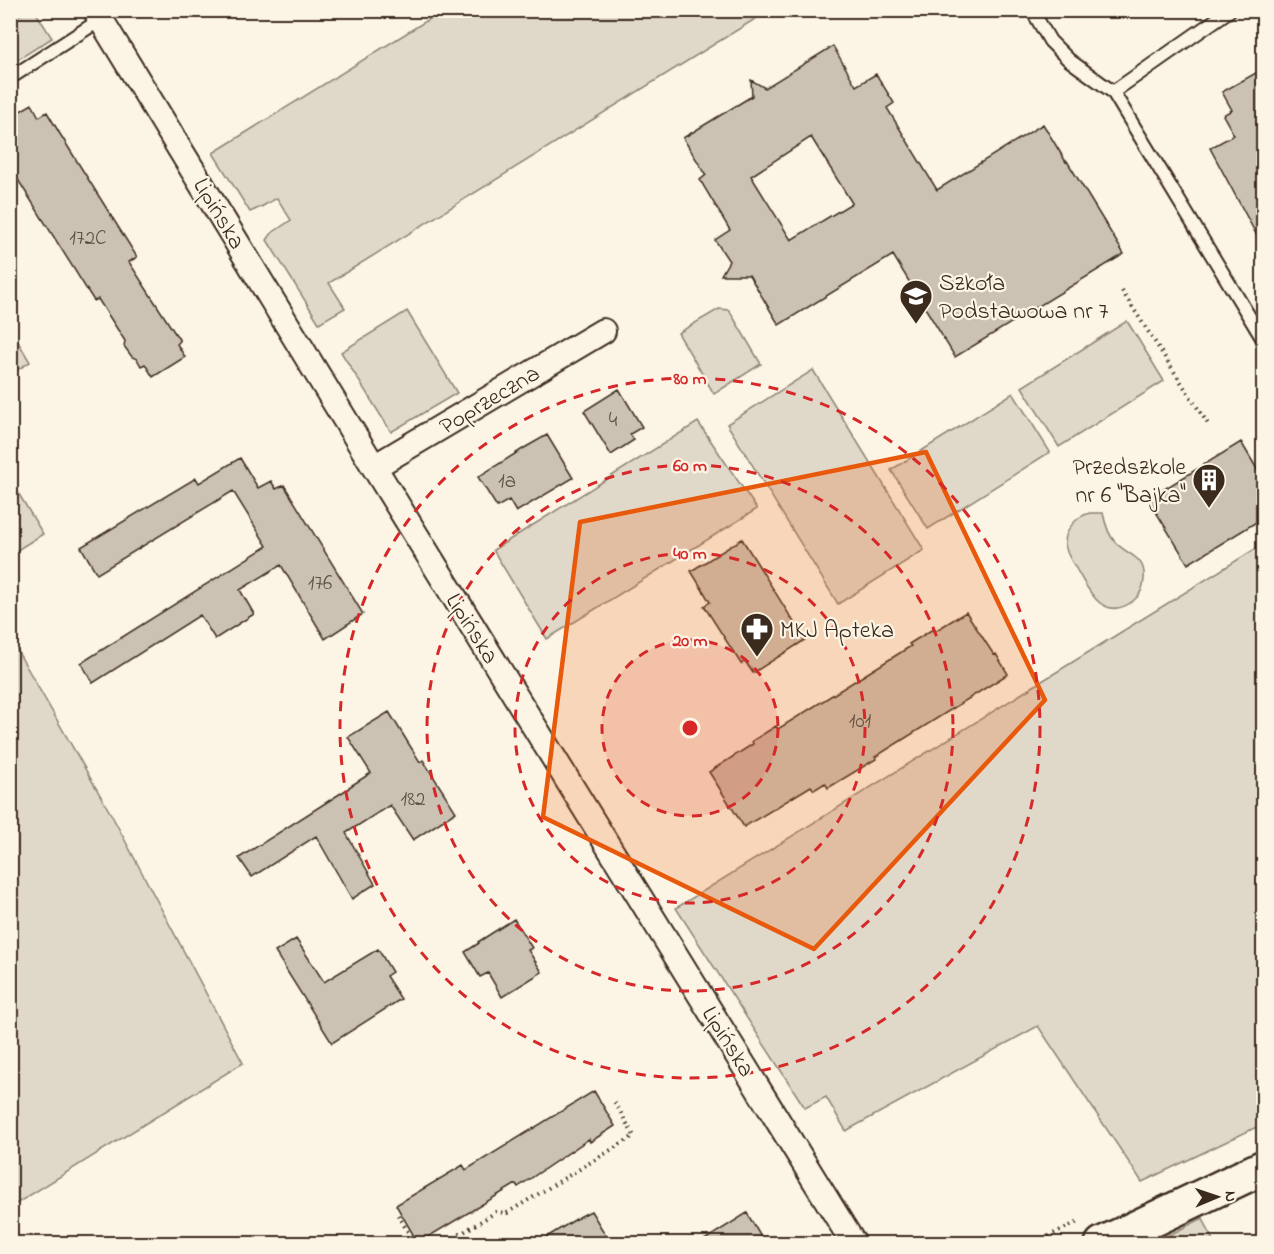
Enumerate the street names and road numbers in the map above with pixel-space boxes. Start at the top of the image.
street label: Lipińska [183,172,253,257]
street label: Poprzeczna [433,357,547,445]
street label: Lipińska [435,587,506,672]
street label: Lipińska [691,1000,762,1085]

